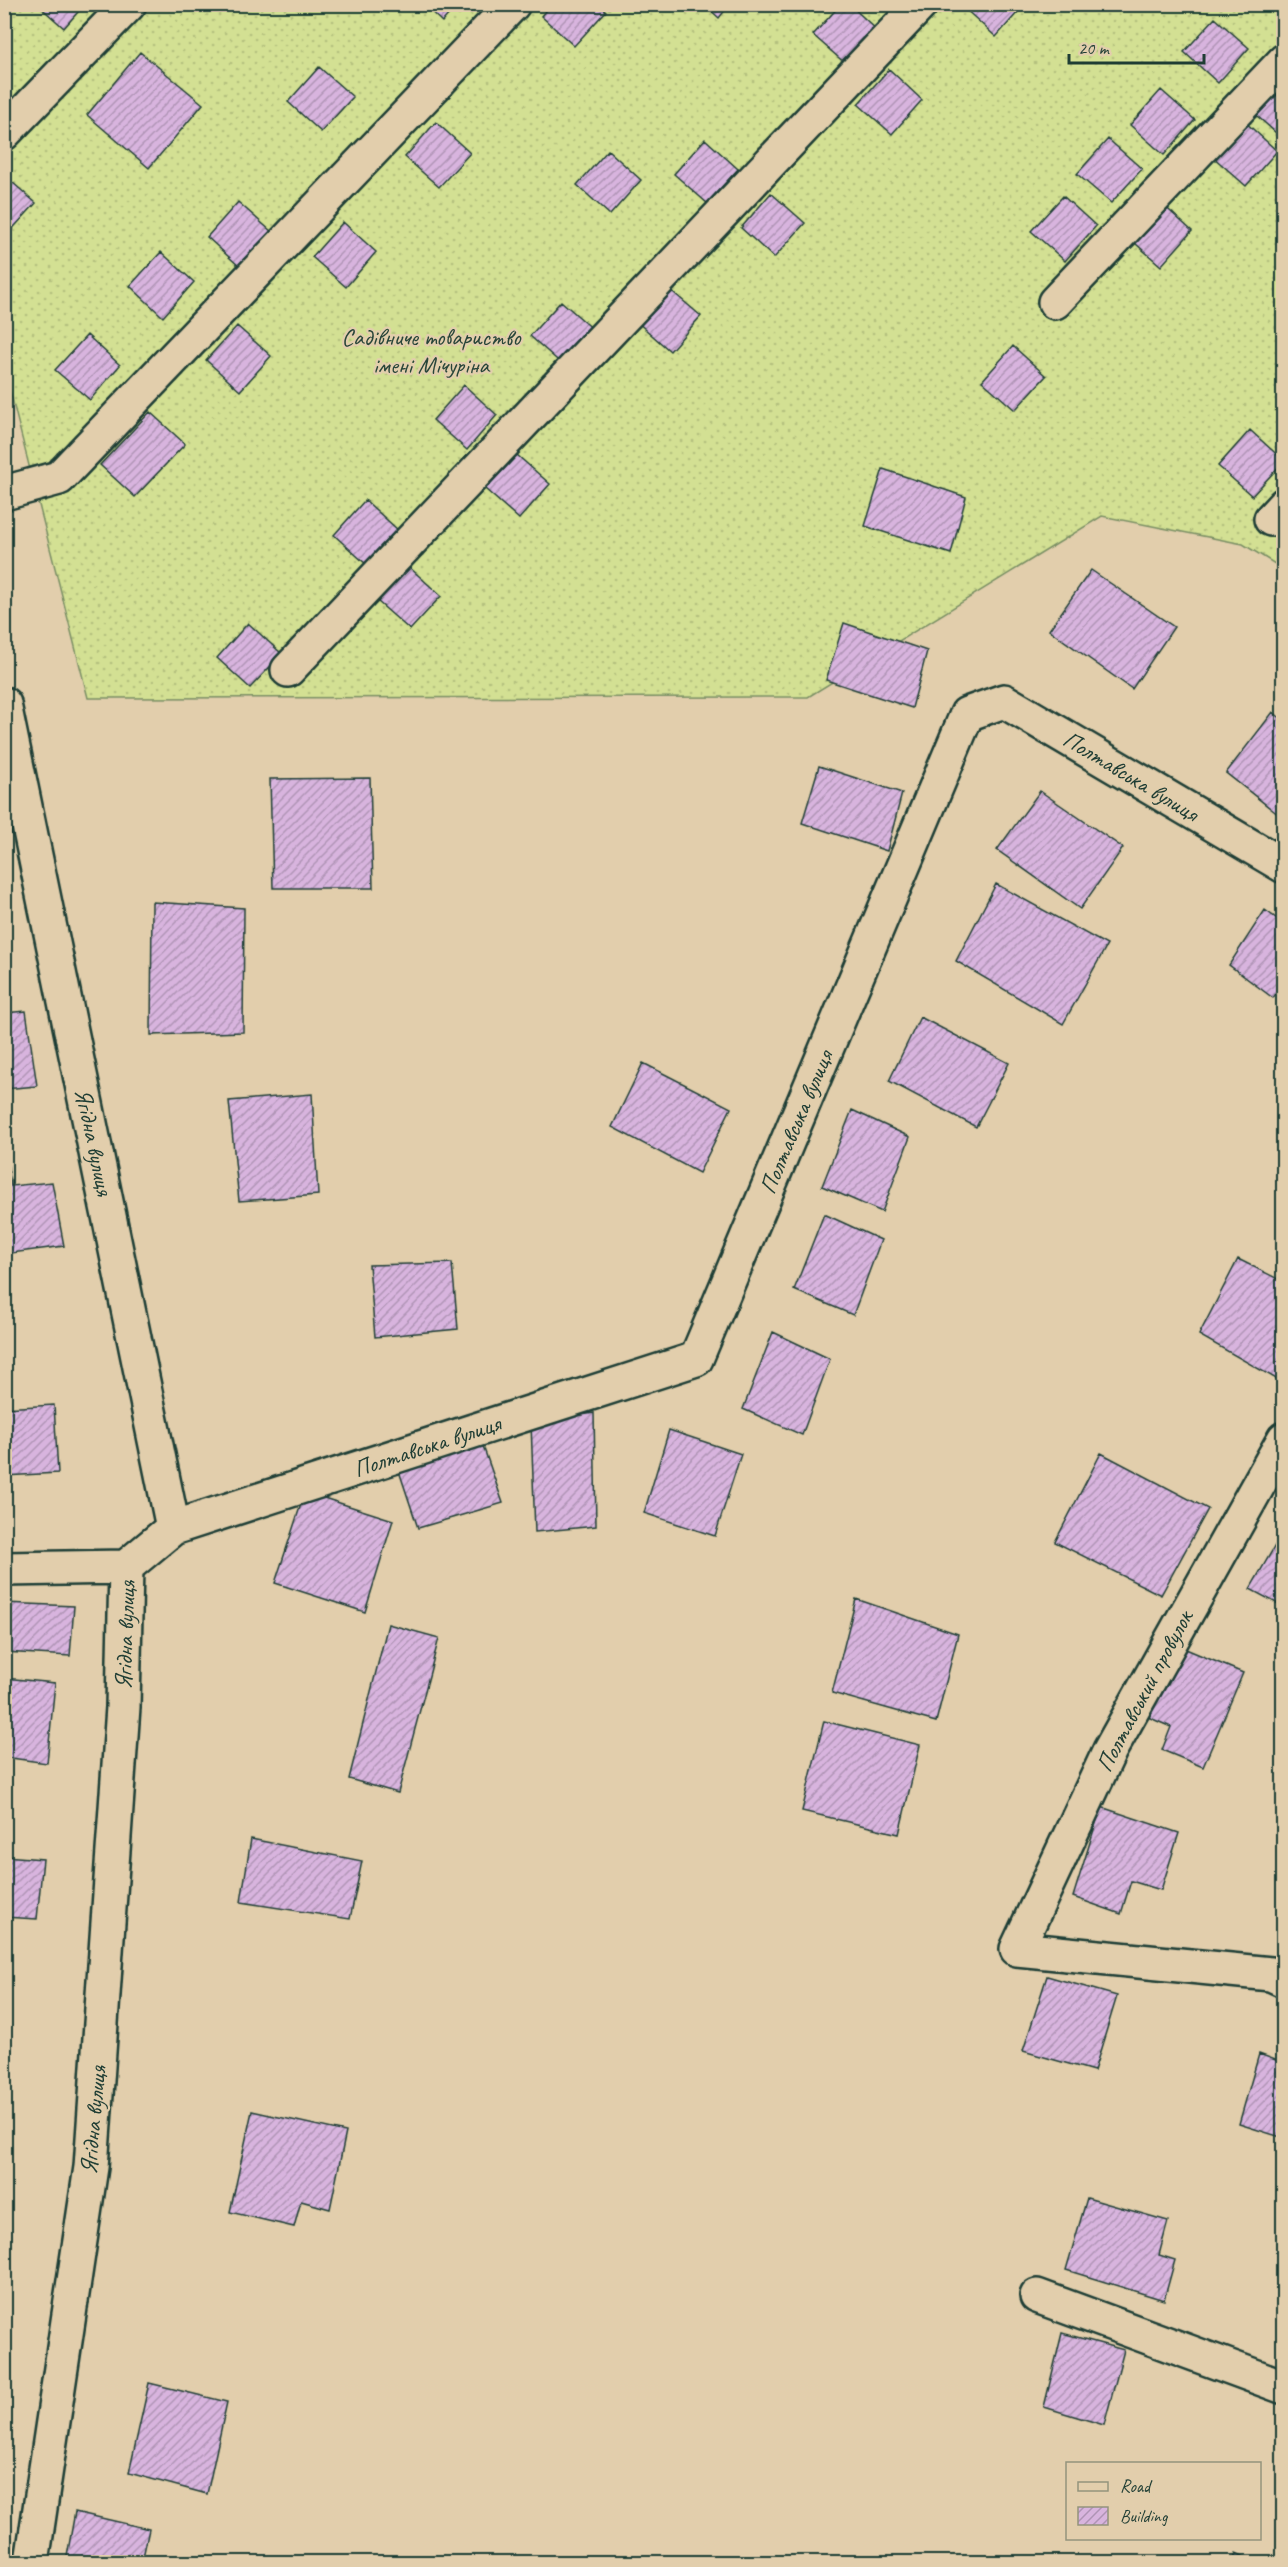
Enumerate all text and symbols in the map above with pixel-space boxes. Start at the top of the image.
scale bar [1069,27,1204,65]
text: 20 m [1078,37,1111,59]
park label: Садівниче товариство імені Мічуріна [342,322,522,380]
street label: Полтавська вулиця [1058,724,1206,829]
street label: Полтавська вулиця [752,1044,840,1198]
street label: Ягідна вулиця [68,1085,120,1200]
street label: Полтавська вулиця [350,1408,506,1484]
street label: Ягідна вулиця [108,1579,142,1690]
street label: Полтавський провулок [1089,1603,1200,1777]
street label: Ягідна вулиця [73,2063,113,2176]
legend [1066,2462,1261,2540]
text: Road [1120,2475,1153,2497]
text: Building [1120,2505,1169,2527]

